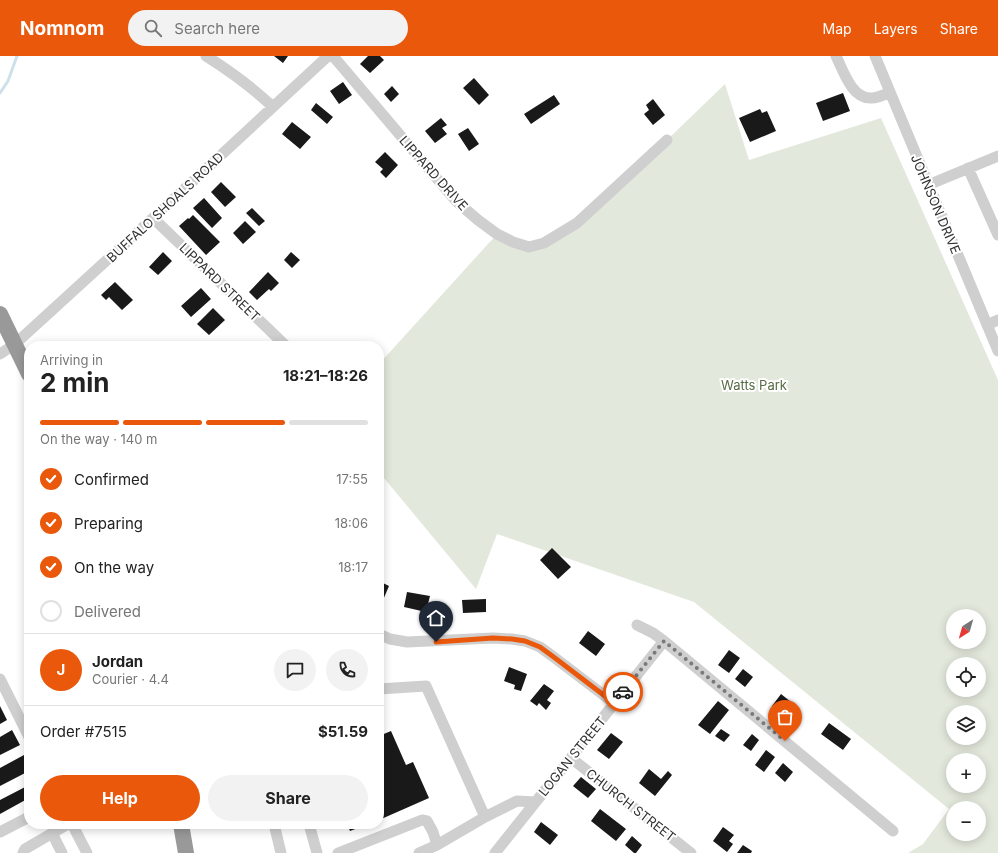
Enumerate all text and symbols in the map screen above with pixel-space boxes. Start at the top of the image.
search box [128,10,408,46]
text: Nomnom [20,17,104,40]
icon: search [142,17,164,39]
text: Search here [174,19,260,38]
text: Map [823,20,852,37]
text: Layers [874,20,918,37]
text: Share [940,20,978,37]
street label: LIPPARD DRIVE [396,132,472,214]
street label: BUFFALO SHOALS ROAD [103,149,227,265]
street label: JOHNSON DRIVE [908,152,964,256]
street label: LIPPARD STREET [176,239,264,325]
text: Arriving in [40,352,103,368]
text: 18:21–18:26 [283,366,368,385]
text: 2 min [40,367,110,398]
park label: Watts Park [721,377,787,393]
text: On the way · 140 m [40,431,158,447]
icon: check [40,468,62,490]
text: Confirmed [74,470,149,489]
text: 17:55 [336,471,368,487]
icon: check [40,512,62,534]
text: Preparing [74,514,143,533]
text: 18:06 [335,515,368,531]
icon: check [40,556,62,578]
text: On the way [74,558,154,577]
text: 18:17 [338,559,368,575]
pin [419,601,453,642]
text: Delivered [74,602,141,621]
icon: home [425,607,447,629]
north arrow [946,609,986,649]
map controls [946,609,986,841]
button: chat [274,649,316,691]
button: phone [326,649,368,691]
text: Jordan [92,652,143,671]
button: locate [946,657,986,697]
text: J [57,660,65,679]
text: Courier · 4.4 [92,671,169,687]
courier [603,672,643,712]
icon: car [612,681,634,703]
pin [768,700,802,741]
button: layers [946,705,986,745]
icon: bag [774,706,796,728]
street label: LOGAN STREET [535,713,609,799]
text: Order #7515 [40,722,127,741]
text: $51.59 [318,722,368,741]
button: + [946,753,986,793]
street label: CHURCH STREET [583,765,679,845]
button: Help [40,775,200,821]
button: Share [208,775,368,821]
button: − [946,801,986,841]

